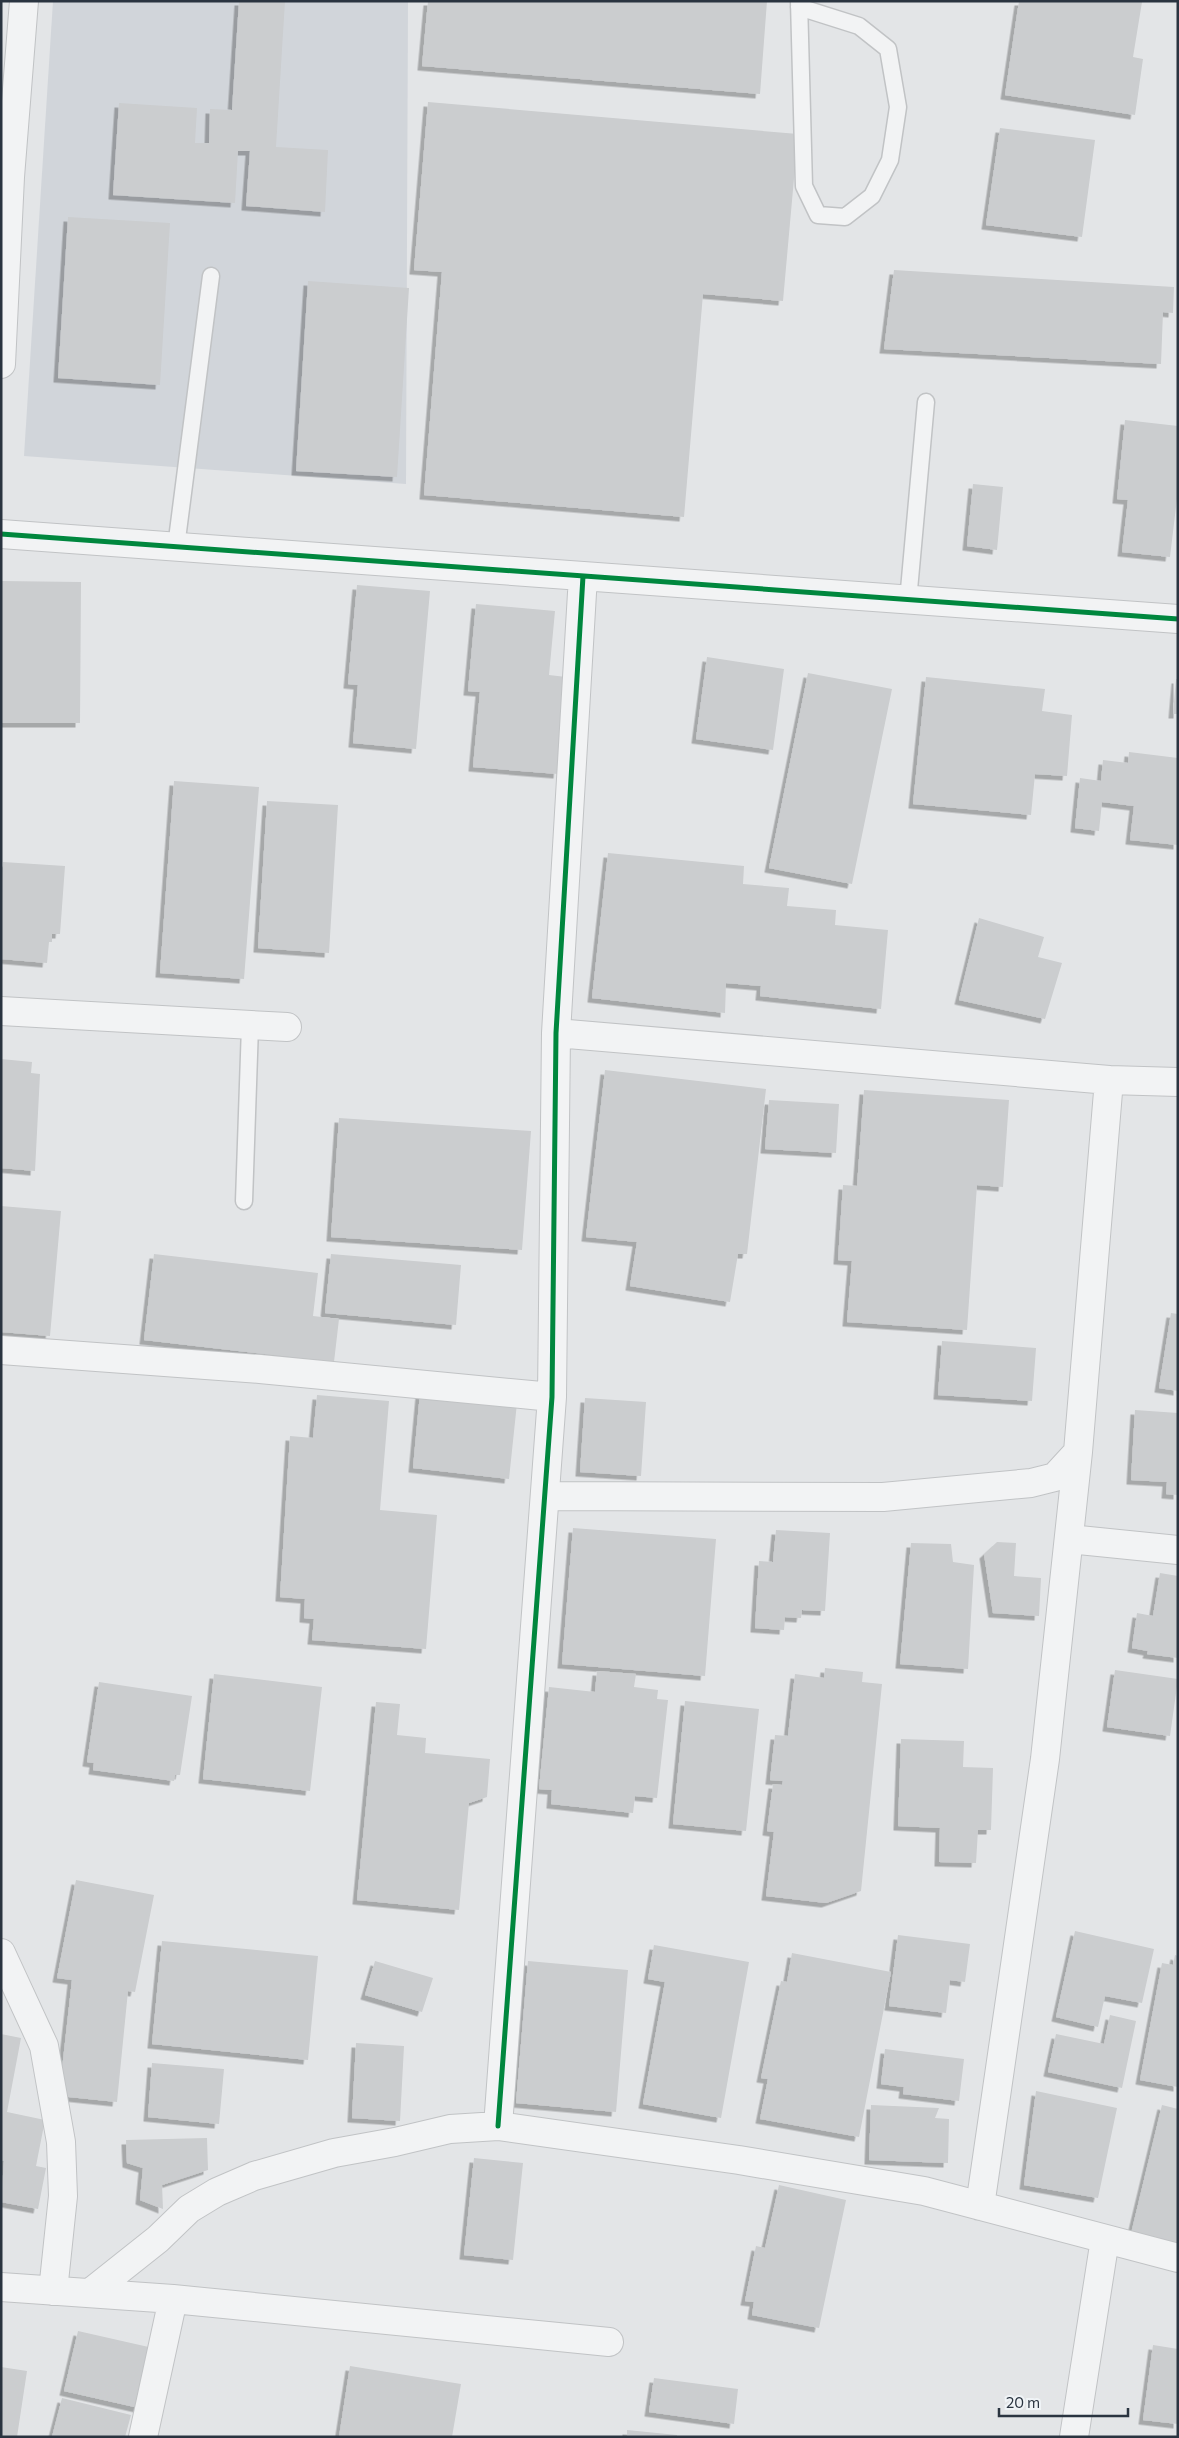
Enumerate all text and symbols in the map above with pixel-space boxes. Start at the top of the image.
scale bar [999,2386,1128,2418]
text: 20 m [1006,2393,1040,2411]

